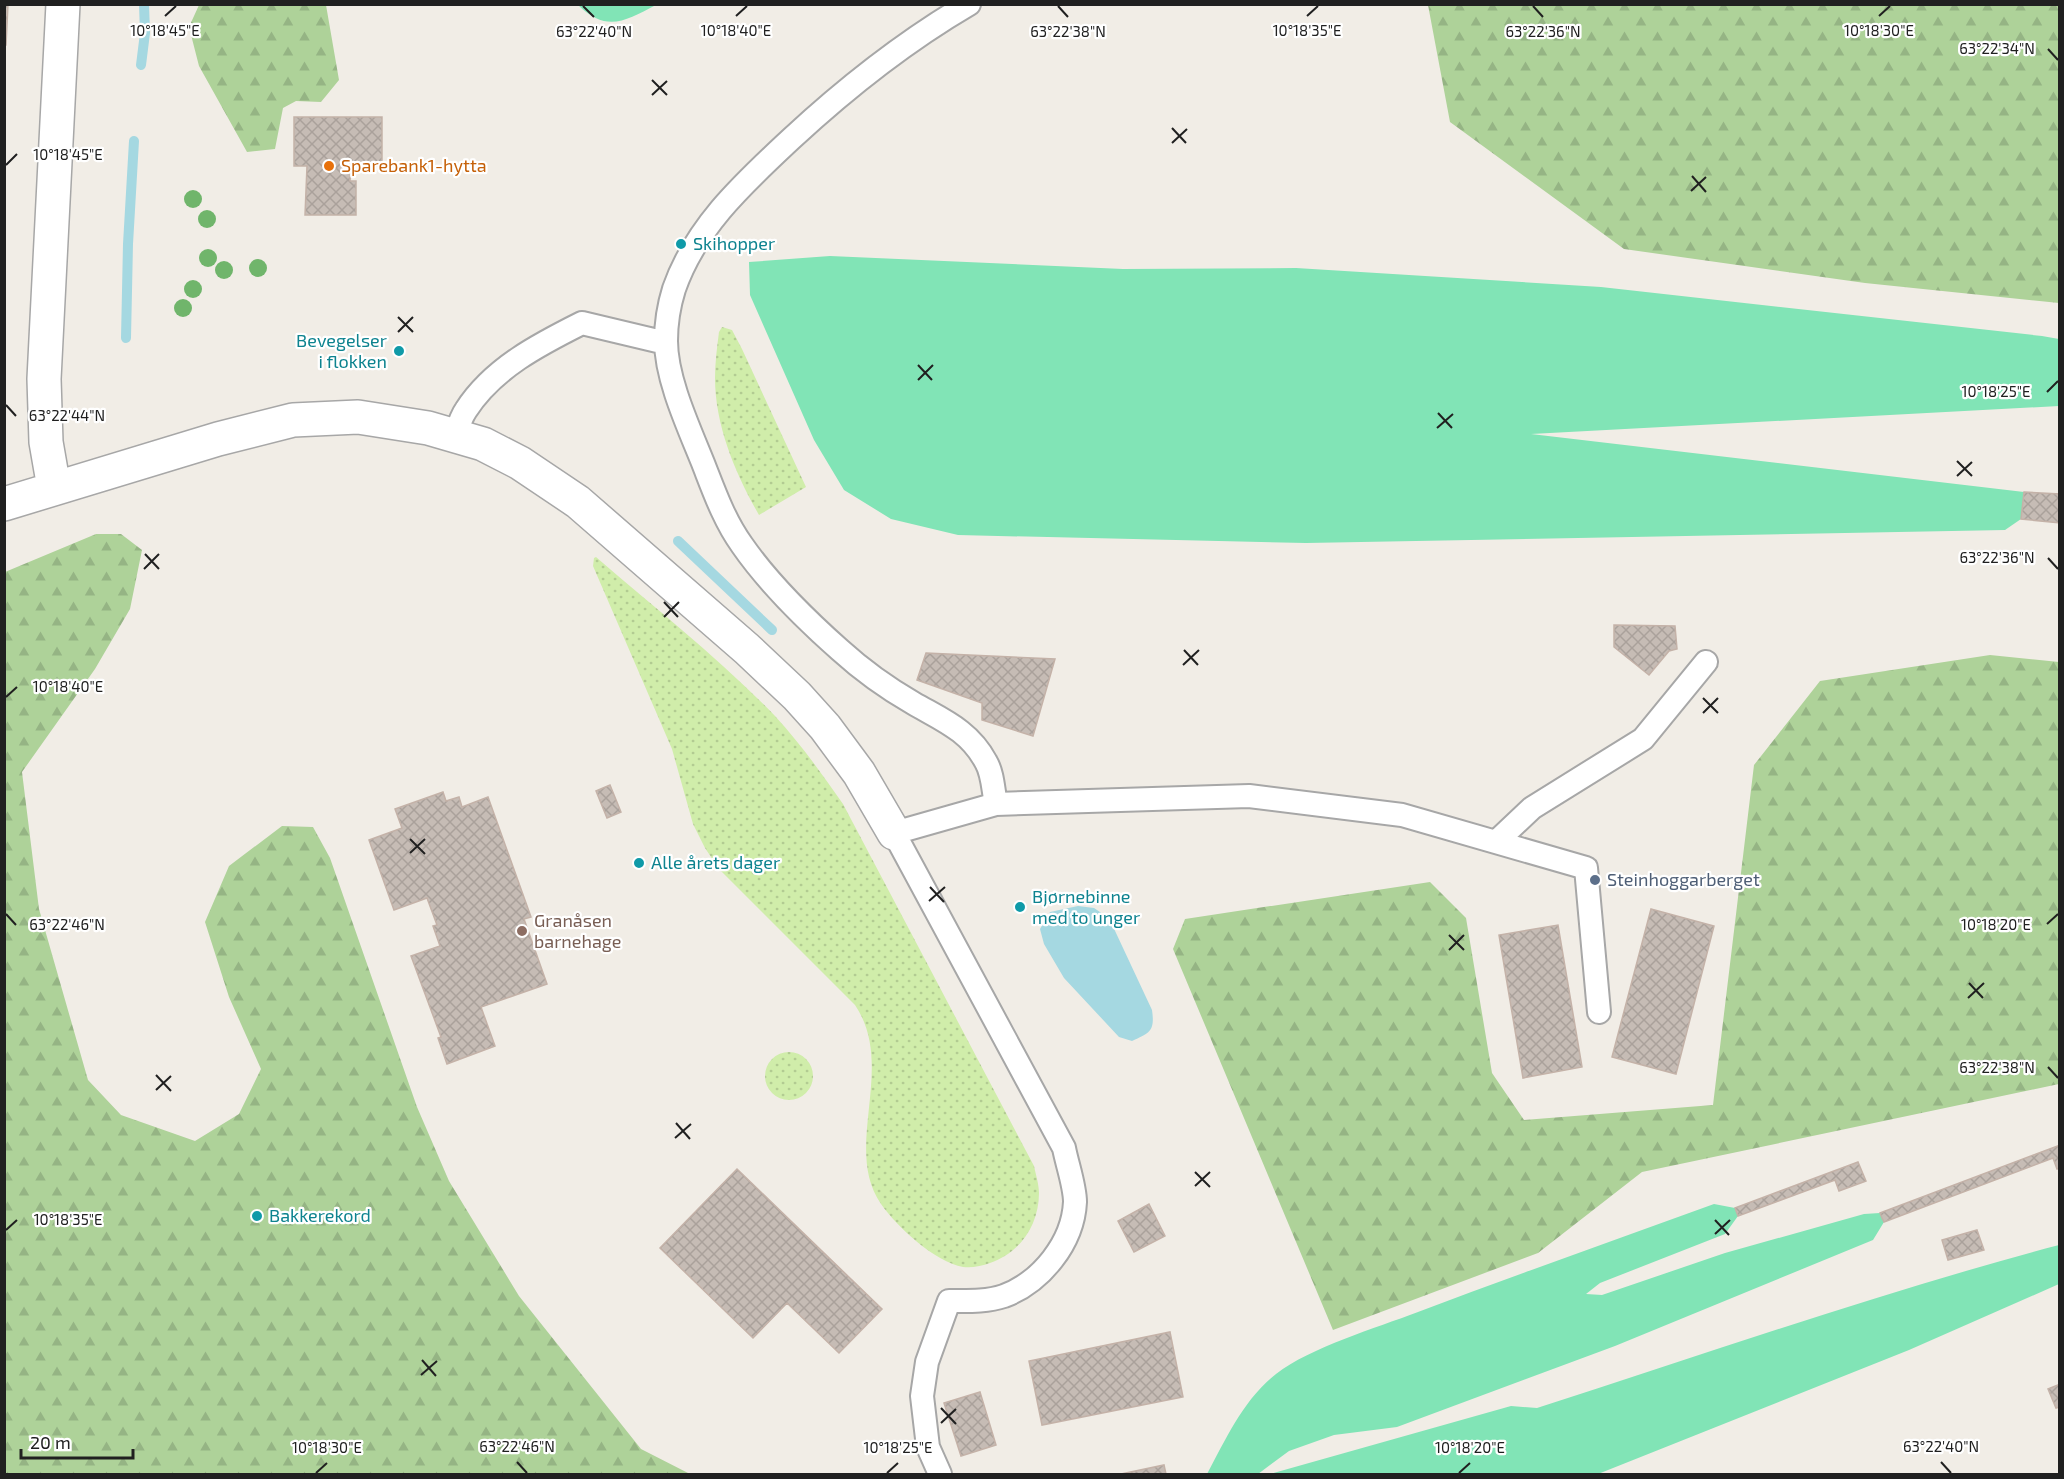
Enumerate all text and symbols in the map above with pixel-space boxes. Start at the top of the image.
text: 10°18'45"E [130,21,200,39]
text: 10°18'40"E [701,21,771,39]
text: 10°18'35"E [1273,21,1341,39]
text: 10°18'30"E [1844,21,1914,39]
text: 63°22'40"N [556,22,632,40]
text: 63°22'38"N [1030,22,1106,40]
text: 63°22'36"N [1505,22,1581,40]
text: 63°22'34"N [1959,39,2035,57]
text: 10°18'45"E [33,145,103,163]
place label: Sparebank1-hytta [341,154,487,176]
marker: Sparebank1-hytta [322,159,336,173]
place label: Skihopper [693,232,775,254]
marker: Skihopper [674,237,688,251]
place label: Bevegelser i flokken [296,329,387,372]
marker: Bevegelser i flokken [392,344,406,358]
text: 10°18'25"E [1962,382,2030,400]
text: 63°22'44"N [29,406,105,424]
text: 63°22'36"N [1959,548,2035,566]
text: 10°18'40"E [33,677,103,695]
place label: Alle årets dager [651,851,780,873]
marker: Alle årets dager [632,856,646,870]
place label: Steinhoggarberget [1607,868,1760,890]
marker: Steinhoggarberget [1588,873,1602,887]
place label: Bjørnebinne med to unger [1032,885,1140,928]
marker: Bjørnebinne med to unger [1013,900,1027,914]
place label: Granåsen barnehage [534,909,621,952]
text: 63°22'46"N [29,915,105,933]
text: 10°18'20"E [1961,915,2031,933]
marker: Granåsen barnehage [515,924,529,938]
text: 63°22'38"N [1959,1058,2035,1076]
place label: Bakkerekord [269,1204,371,1226]
marker: Bakkerekord [250,1209,264,1223]
text: 10°18'35"E [34,1210,102,1228]
scale bar [21,1422,134,1460]
text: 20 m [30,1431,71,1453]
text: 63°22'46"N [479,1437,555,1455]
text: 63°22'40"N [1903,1437,1979,1455]
text: 10°18'30"E [292,1438,362,1456]
text: 10°18'25"E [864,1438,932,1456]
text: 10°18'20"E [1435,1438,1505,1456]

